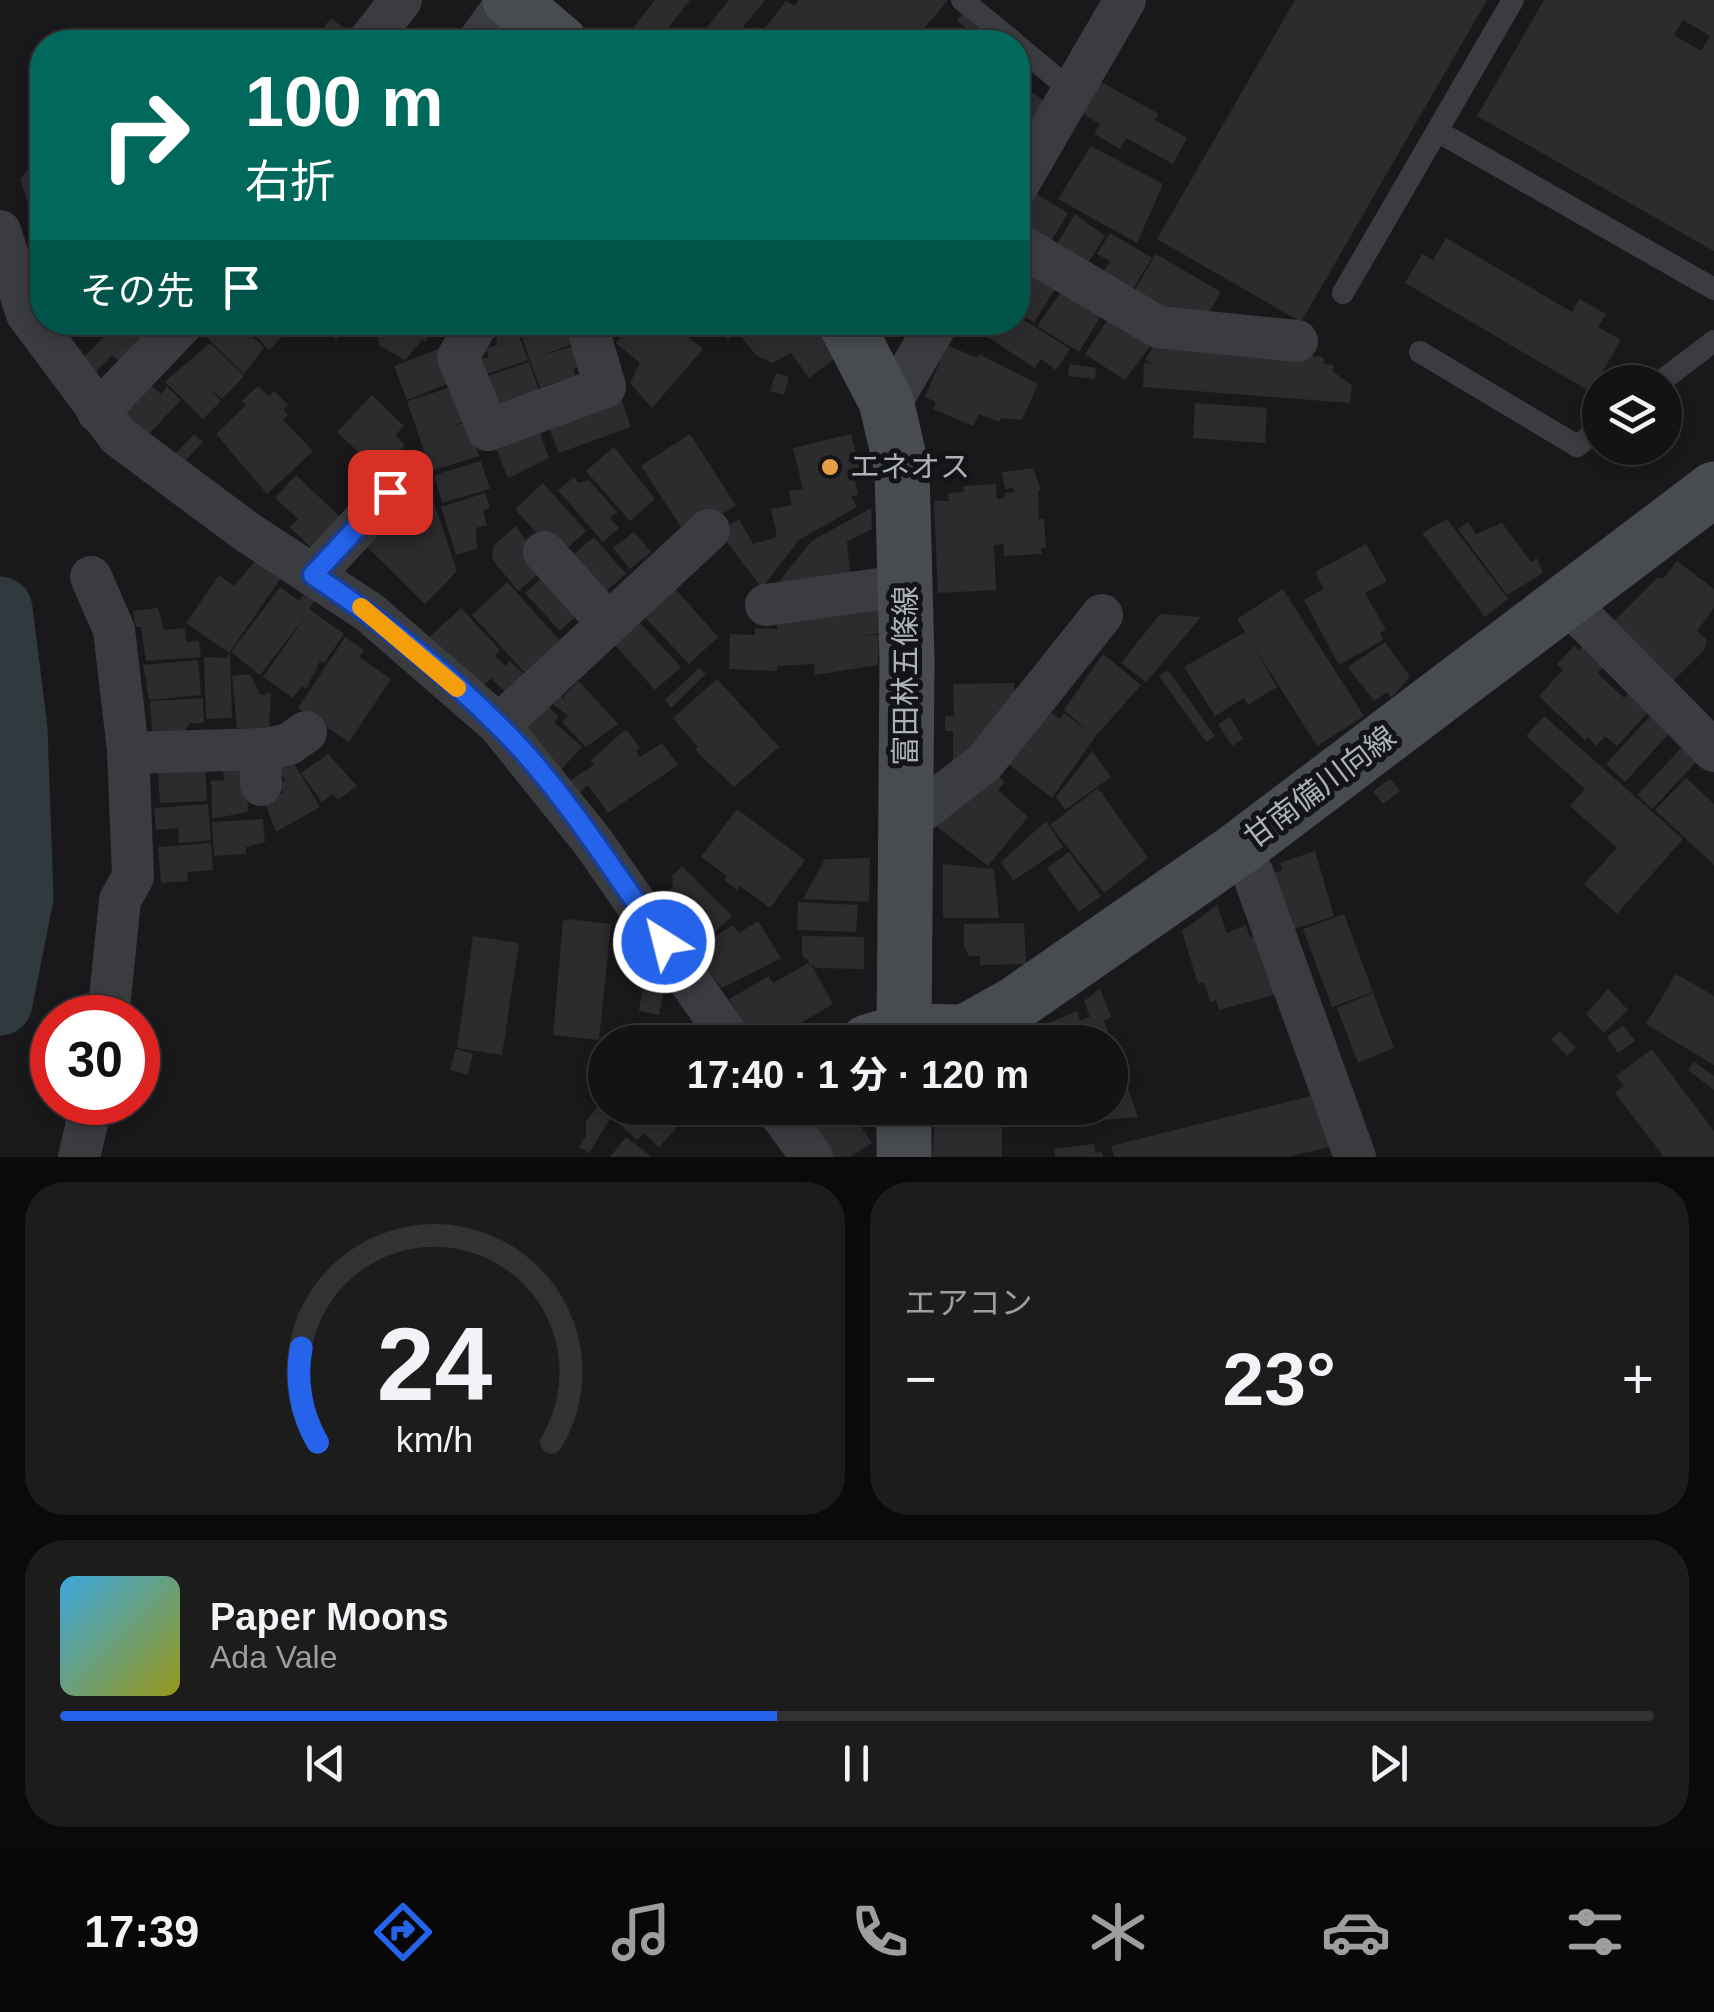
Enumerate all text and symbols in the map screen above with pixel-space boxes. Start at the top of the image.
text: 100 m [245,63,443,141]
icon: right [80,70,210,200]
text: 右折 [245,156,335,207]
icon: arrive [214,260,269,315]
text: その先 [80,270,194,312]
map controls [1582,365,1682,465]
button: layers [1582,365,1682,465]
pin [348,450,433,535]
place label: エネオス [850,450,970,483]
marker: エネオス [819,456,841,478]
icon: arrive [363,465,418,520]
street label: 富田林五條線 [889,586,922,766]
street label: 甘南備川向線 [1238,719,1402,854]
position arrow [612,890,716,994]
speed limit sign: 30 [30,995,160,1125]
text: 17:40 · 1 分 · 120 m [687,1054,1029,1096]
text: エアコン [905,1285,1033,1321]
text: 24 [377,1306,493,1422]
text: 23° [1223,1337,1336,1421]
text: − [905,1348,937,1410]
text: + [1622,1348,1654,1410]
text: km/h [396,1420,473,1460]
text: Paper Moons [210,1596,449,1638]
text: Ada Vale [210,1639,338,1675]
icon: previous [298,1736,353,1791]
icon: pause [829,1736,884,1791]
icon: next [1361,1736,1416,1791]
icon: directions [368,1897,438,1967]
icon: music [606,1897,676,1967]
icon: phone [845,1897,915,1967]
icon: climate [1083,1897,1153,1967]
icon: car [1321,1897,1391,1967]
icon: filters [1560,1897,1630,1967]
text: 17:39 [84,1906,199,1957]

